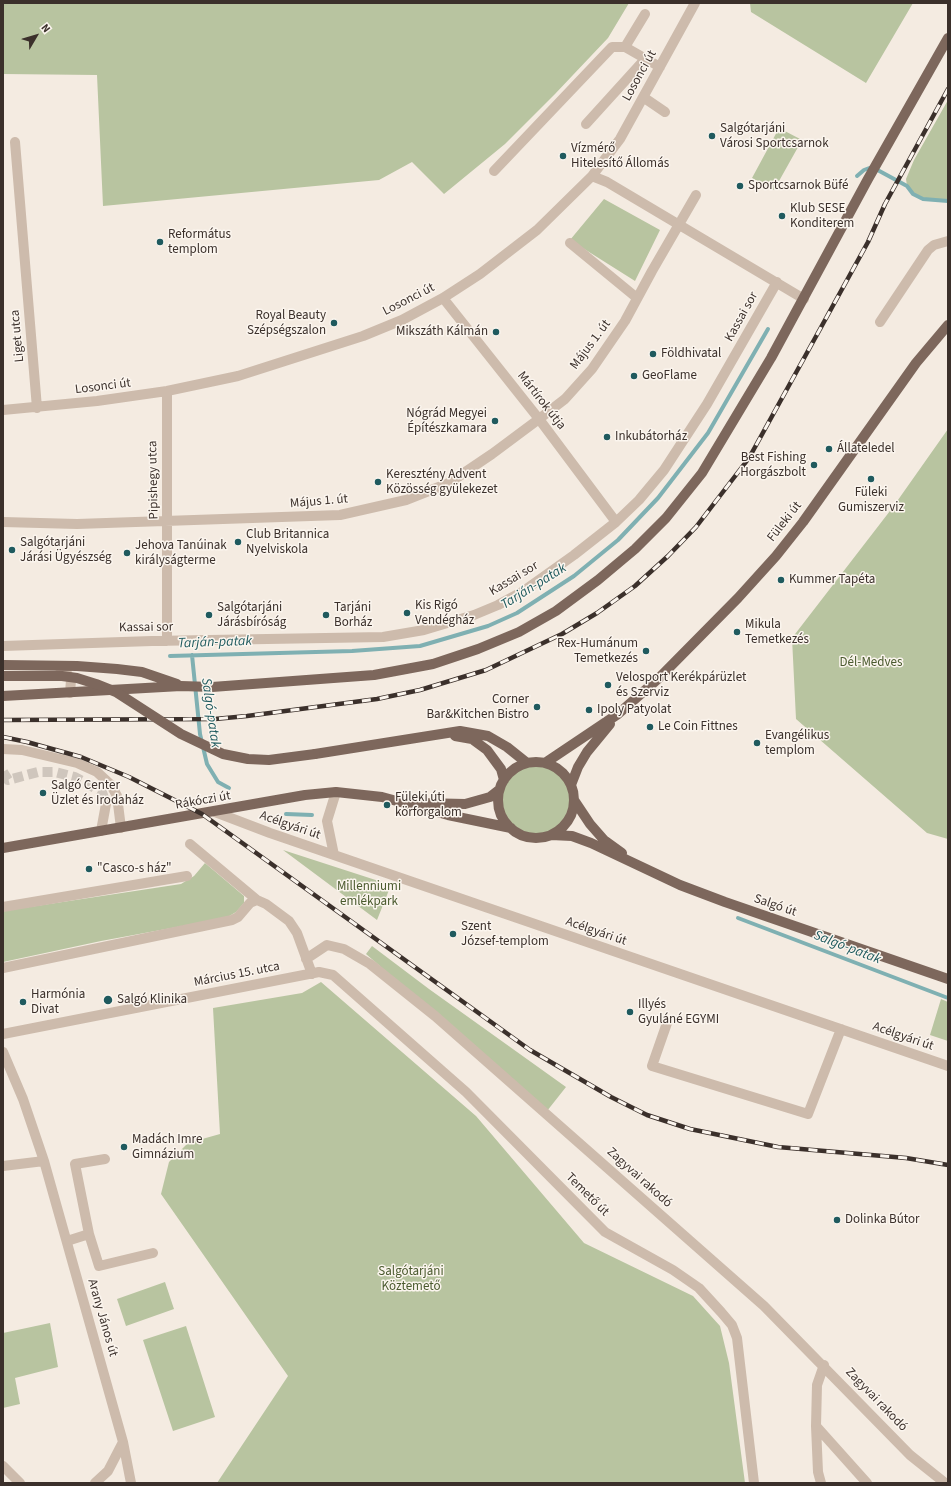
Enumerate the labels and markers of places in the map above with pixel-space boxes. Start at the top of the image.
place label: Salgótarjáni Városi Sportcsarnok [720,121,829,152]
marker: Salgótarjáni Városi Sportcsarnok [707,131,717,141]
place label: Vízmérő Hitelesítő Állomás [571,141,669,172]
marker: Vízmérő Hitelesítő Állomás [558,151,568,161]
place label: Sportcsarnok Büfé [748,178,848,194]
marker: Sportcsarnok Büfé [735,181,745,191]
place label: Klub SESE Konditerem [790,201,854,232]
marker: Klub SESE Konditerem [777,211,787,221]
place label: Református templom [168,227,231,258]
marker: Református templom [155,237,165,247]
place label: Royal Beauty Szépségszalon [247,308,326,339]
marker: Royal Beauty Szépségszalon [329,318,339,328]
place label: Mikszáth Kálmán [396,324,488,340]
marker: Mikszáth Kálmán [491,327,501,337]
place label: Földhivatal [661,346,721,362]
marker: Földhivatal [648,349,658,359]
place label: GeoFlame [642,368,697,384]
marker: GeoFlame [629,371,639,381]
place label: Nógrád Megyei Építészkamara [406,406,487,437]
marker: Nógrád Megyei Építészkamara [490,416,500,426]
place label: Inkubátorház [615,429,687,445]
marker: Inkubátorház [602,432,612,442]
place label: Állateledel [837,441,894,457]
marker: Állateledel [824,444,834,454]
place label: Best Fishing Horgászbolt [740,450,806,481]
marker: Best Fishing Horgászbolt [809,460,819,470]
place label: Keresztény Advent Közösség gyülekezet [386,467,498,498]
marker: Füleki Gumiszerviz [866,474,876,484]
marker: Keresztény Advent Közösség gyülekezet [373,477,383,487]
place label: Füleki Gumiszerviz [838,485,904,516]
place label: Club Britannica Nyelviskola [246,527,329,558]
place label: Salgótarjáni Járási Ügyészség [20,535,112,566]
marker: Club Britannica Nyelviskola [233,537,243,547]
place label: Jehova Tanúinak királyságterme [135,538,227,569]
marker: Salgótarjáni Járási Ügyészség [7,545,17,555]
marker: Jehova Tanúinak királyságterme [122,548,132,558]
place label: Kummer Tapéta [789,572,875,588]
marker: Kummer Tapéta [776,575,786,585]
place label: Kis Rigó Vendégház [415,598,474,629]
place label: Salgótarjáni Járásbíróság [217,600,286,631]
place label: Tarjáni Borház [334,600,372,631]
marker: Kis Rigó Vendégház [402,608,412,618]
marker: Salgótarjáni Járásbíróság [204,610,214,620]
marker: Tarjáni Borház [321,610,331,620]
place label: Mikula Temetkezés [745,617,809,648]
marker: Mikula Temetkezés [732,627,742,637]
place label: Rex-Humánum Temetkezés [557,636,638,667]
marker: Rex-Humánum Temetkezés [641,646,651,656]
place label: Velosport Kerékpárüzlet és Szerviz [616,670,746,701]
marker: Velosport Kerékpárüzlet és Szerviz [603,680,613,690]
place label: Corner Bar&Kitchen Bistro [426,692,529,723]
marker: Corner Bar&Kitchen Bistro [532,702,542,712]
place label: Ipoly Patyolat [597,702,671,718]
marker: Ipoly Patyolat [584,705,594,715]
place label: Le Coin Fittnes [658,719,738,735]
marker: Le Coin Fittnes [645,722,655,732]
place label: Evangélikus templom [765,728,829,759]
marker: Evangélikus templom [752,738,762,748]
place label: Salgó Center Üzlet és Irodaház [51,778,144,809]
marker: Salgó Center Üzlet és Irodaház [38,788,48,798]
place label: Füleki úti körforgalom [395,790,462,821]
marker: Füleki úti körforgalom [382,800,392,810]
place label: "Casco-s ház" [97,861,172,877]
marker: "Casco-s ház" [84,864,94,874]
place label: Szent József-templom [461,919,549,950]
marker: Szent József-templom [448,929,458,939]
place label: Harmónia Divat [31,987,85,1018]
place label: Salgó Klinika [117,992,187,1008]
marker: Salgó Klinika [102,994,114,1006]
marker: Harmónia Divat [18,997,28,1007]
place label: Illyés Gyuláné EGYMI [638,997,719,1028]
marker: Illyés Gyuláné EGYMI [625,1007,635,1017]
place label: Madách Imre Gimnázium [132,1132,202,1163]
marker: Madách Imre Gimnázium [119,1142,129,1152]
place label: Dolinka Bútor [845,1212,920,1228]
marker: Dolinka Bútor [832,1215,842,1225]

